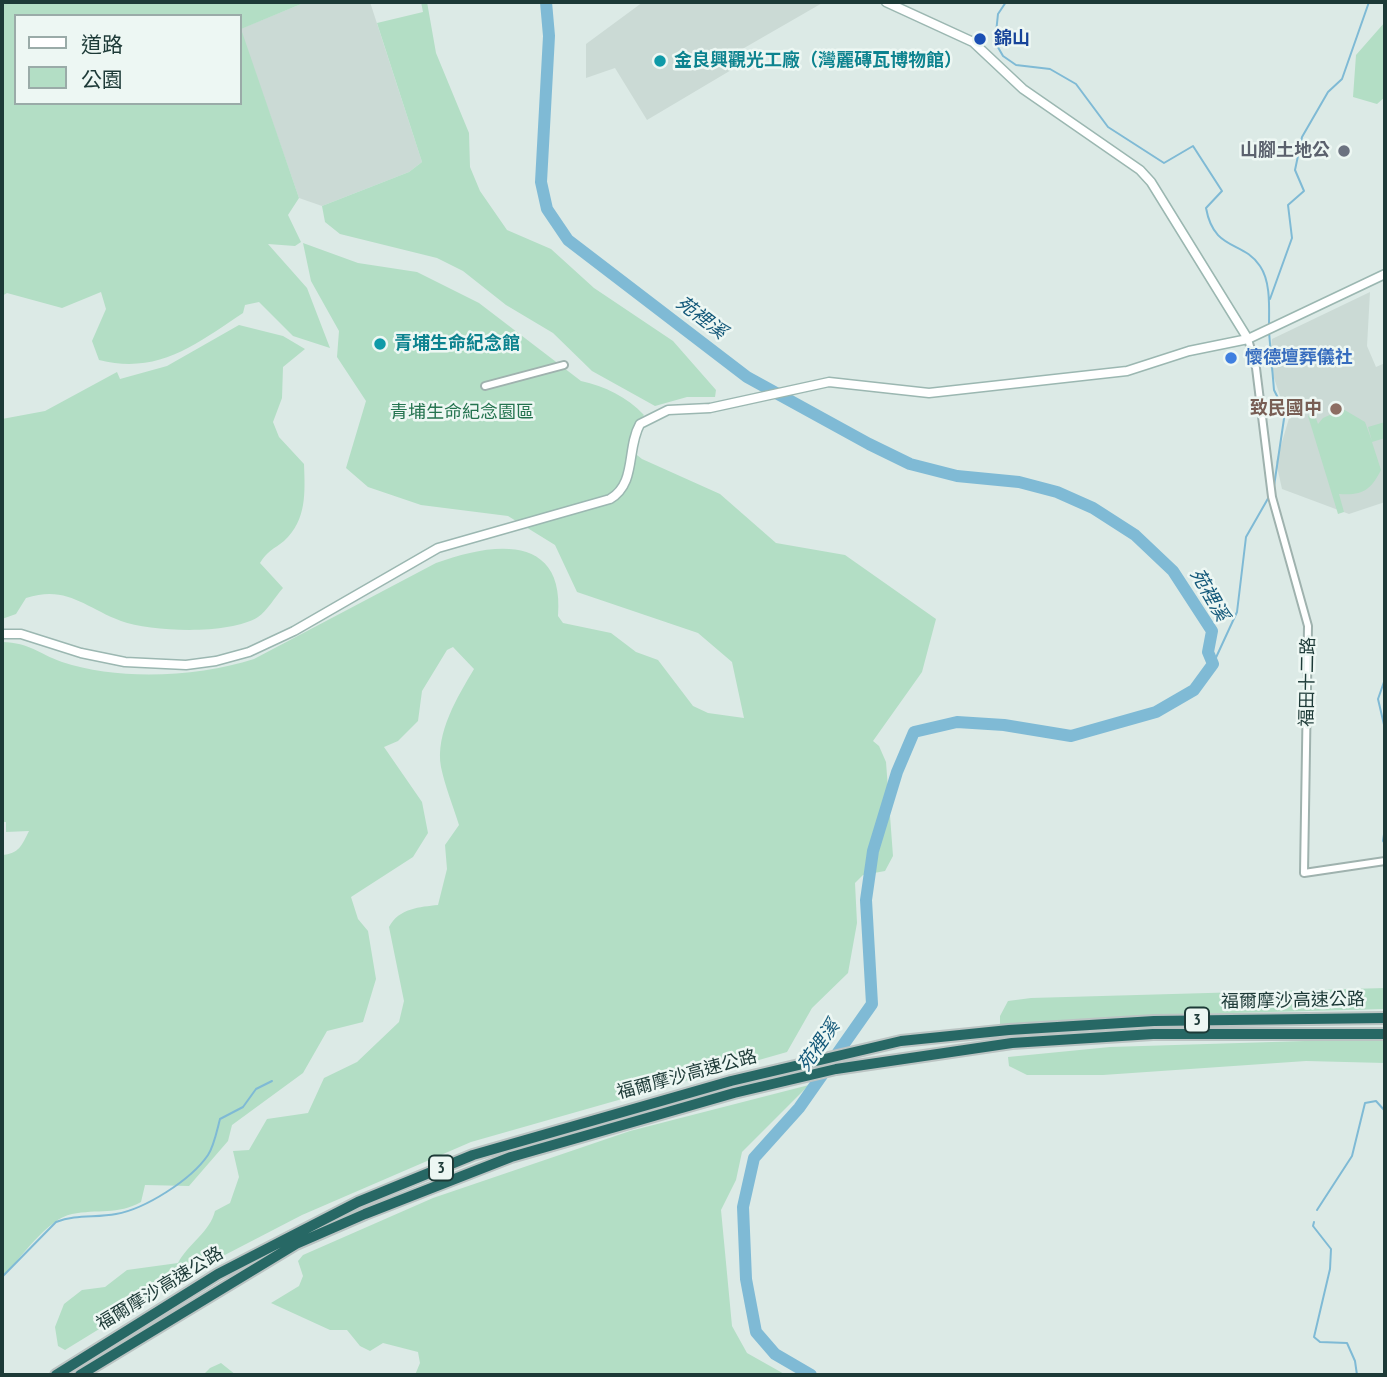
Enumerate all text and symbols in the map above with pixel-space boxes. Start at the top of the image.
legend [14,14,242,105]
place label: 錦山 [994,28,1030,50]
text: 道路 [81,31,123,58]
marker: 錦山 [972,31,988,47]
place label: 金良興觀光工廠（灣麗磚瓦博物館） [674,50,962,72]
marker: 金良興觀光工廠（灣麗磚瓦博物館） [652,53,668,69]
text: 公園 [81,66,123,93]
place label: 山腳土地公 [1240,140,1330,162]
marker: 山腳土地公 [1336,143,1352,159]
water label: 苑裡溪 [671,292,731,344]
place label: 青埔生命紀念館 [394,333,520,355]
marker: 青埔生命紀念館 [372,336,388,352]
place label: 懷德壇葬儀社 [1245,347,1353,369]
marker: 懷德壇葬儀社 [1223,350,1239,366]
place label: 致民國中 [1250,398,1322,420]
marker: 致民國中 [1328,401,1344,417]
park label: 青埔生命紀念園區 [390,402,534,424]
water label: 苑裡溪 [1185,565,1233,625]
street label: 福田十二路 [1296,637,1320,727]
street label: 福爾摩沙高速公路 [1221,989,1365,1013]
road number: 3 [1185,1008,1209,1032]
water label: 苑裡溪 [793,1016,845,1076]
street label: 福爾摩沙高速公路 [615,1046,759,1104]
road number: 3 [429,1156,453,1180]
street label: 福爾摩沙高速公路 [93,1243,227,1335]

